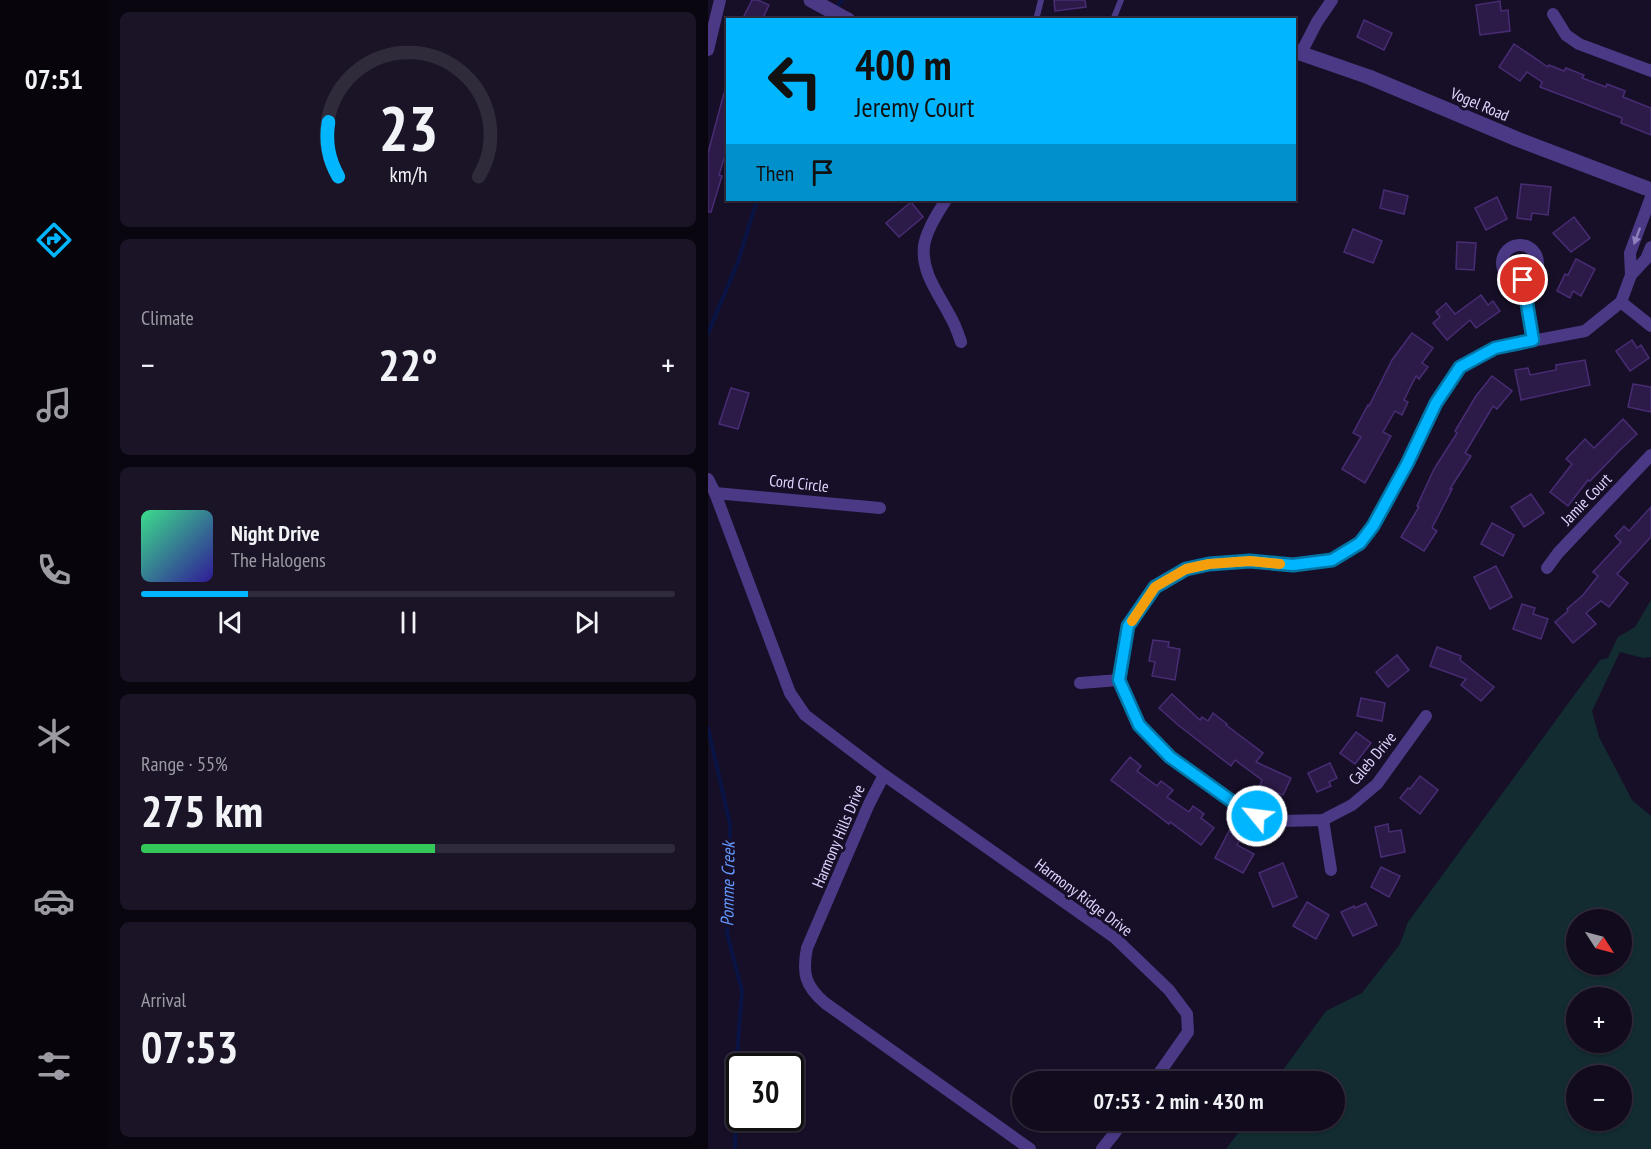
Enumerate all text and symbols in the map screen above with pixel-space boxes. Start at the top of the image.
text: 400 m [855,37,952,92]
icon: left [756,42,834,120]
text: 07:51 [25,62,83,96]
street label: Vogel Road [1447,82,1512,125]
text: 23 [378,87,438,168]
text: Jeremy Court [855,90,974,124]
icon: arrive [806,156,839,189]
text: Then [756,159,794,187]
text: km/h [389,160,427,188]
icon: directions [33,219,75,261]
one-way arrow [1631,227,1641,245]
pin [1497,254,1548,305]
icon: arrive [1506,263,1539,296]
text: Climate [141,305,194,331]
text: 22° [378,335,438,393]
text: − [141,343,155,386]
text: + [661,343,675,386]
icon: music [33,384,75,426]
street label: Jamie Court [1556,469,1616,530]
street label: Cord Circle [768,470,830,496]
text: Night Drive [231,519,320,547]
text: The Halogens [231,547,326,573]
icon: phone [33,549,75,591]
icon: previous [214,606,247,639]
icon: pause [392,606,425,639]
icon: next [570,606,603,639]
icon: climate [33,715,75,757]
street label: Caleb Drive [1344,727,1400,789]
text: Range · 55% [141,751,228,777]
text: 275 km [141,781,263,839]
street label: Harmony Hills Drive [807,781,869,891]
position arrow [1225,784,1289,848]
water label: Pomme Creek [715,839,740,927]
street label: Harmony Ridge Drive [1031,854,1137,940]
icon: car [33,880,75,922]
north arrow [1566,909,1632,975]
map controls [1566,909,1632,1131]
text: Arrival [141,987,186,1013]
button: + [1566,987,1632,1053]
text: 07:53 [141,1017,238,1075]
icon: filters [33,1045,75,1087]
speed limit sign: 30 [726,1053,804,1131]
button: − [1566,1065,1632,1131]
text: 07:53 · 2 min · 430 m [1093,1087,1264,1115]

